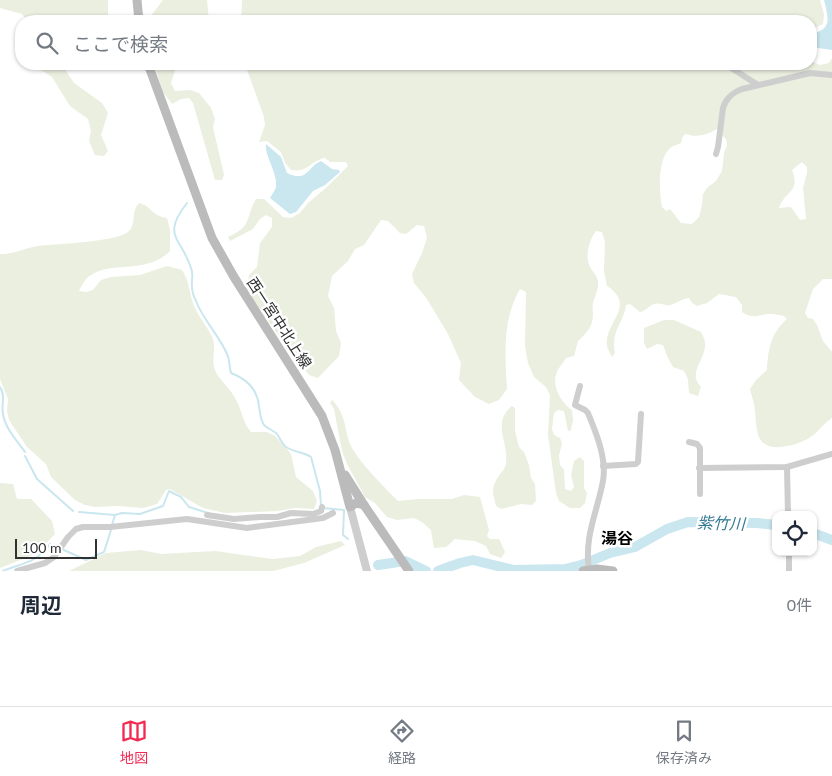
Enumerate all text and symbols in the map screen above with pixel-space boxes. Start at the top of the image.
search box [15,15,817,70]
icon: search [33,29,61,57]
text: ここで検索 [73,32,168,55]
street label: 西一宮中北上線 [244,274,316,371]
map controls [772,511,817,556]
button: locate [772,511,817,556]
water label: 紫竹川 [697,512,747,533]
district label: 湯谷 [601,528,633,547]
scale bar [15,536,98,559]
text: 100 m [22,539,61,556]
text: 周辺 [20,592,62,617]
text: 0件 [787,595,812,614]
tab: 地図 [120,717,148,767]
tab: 経路 [388,717,416,767]
tab: 保存済み [656,717,712,767]

